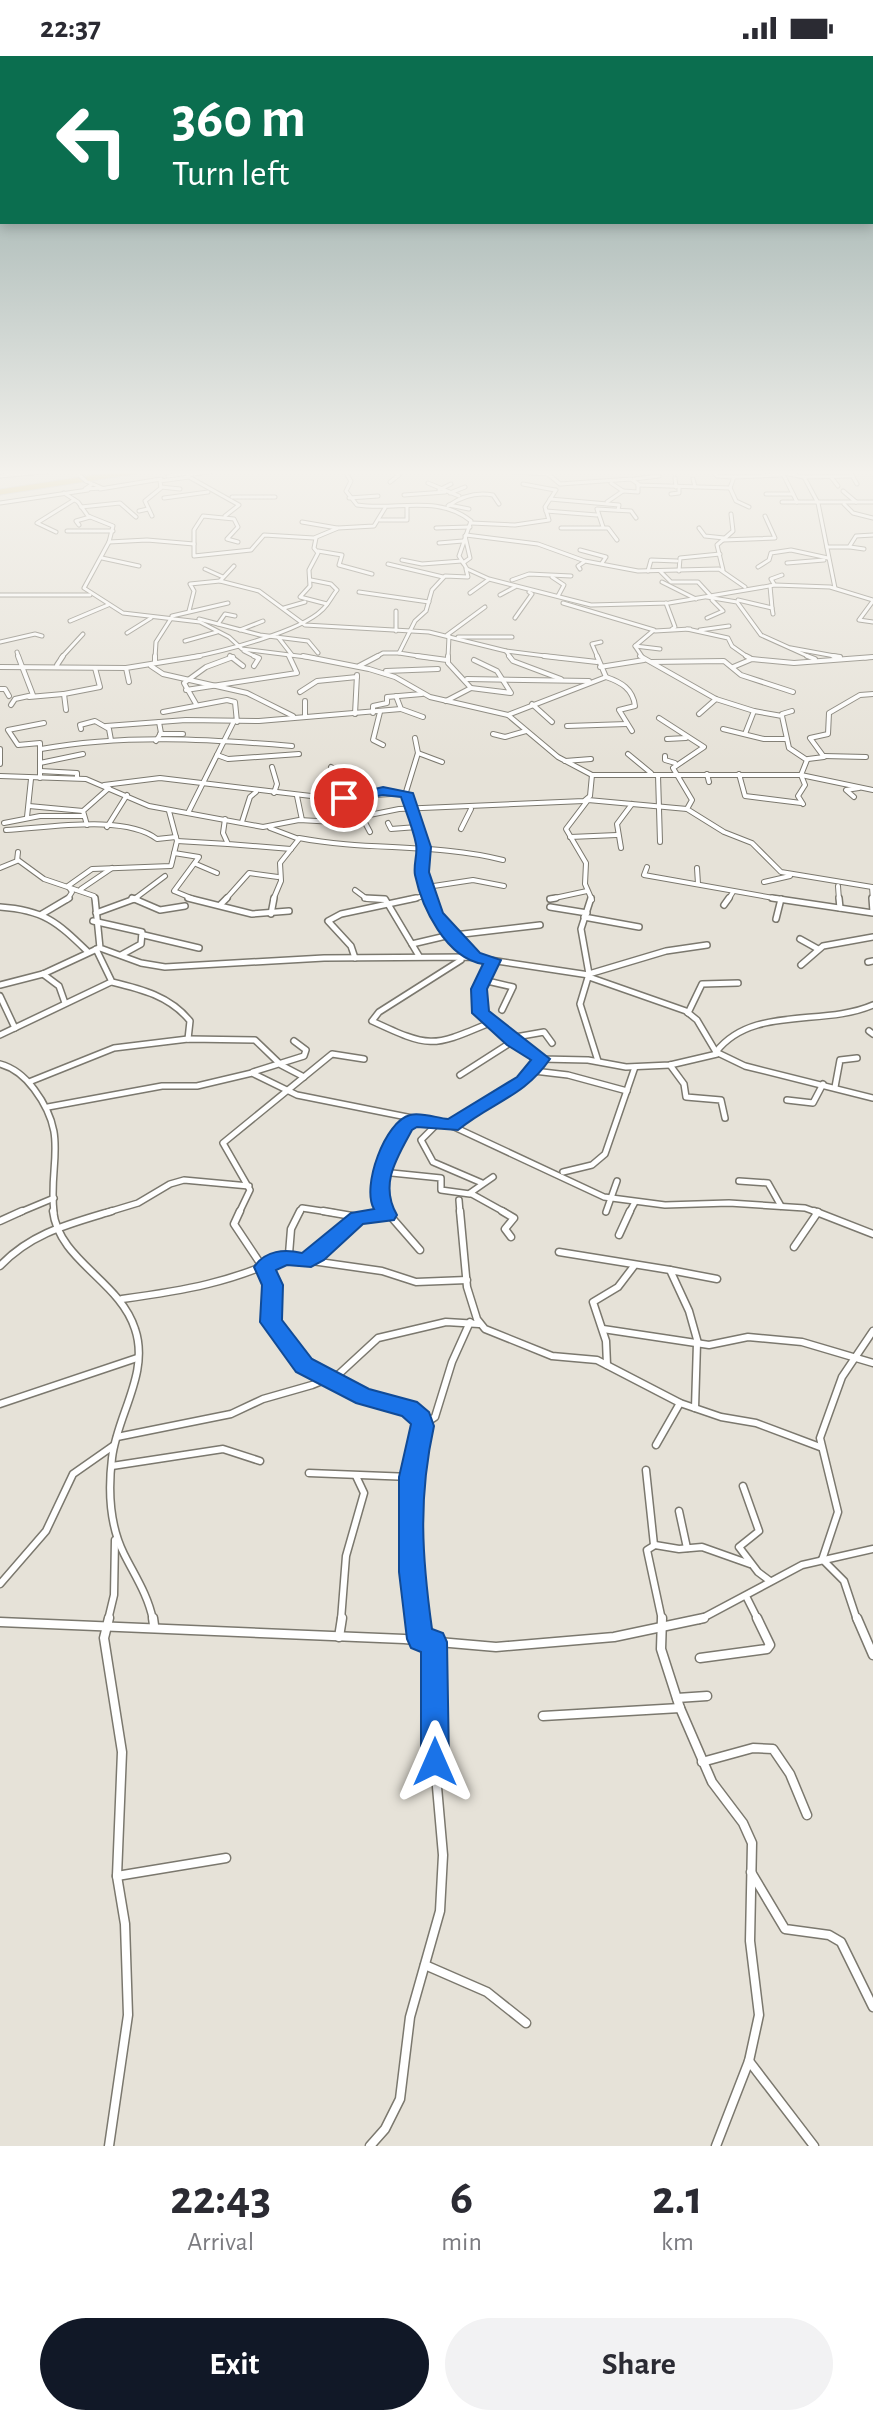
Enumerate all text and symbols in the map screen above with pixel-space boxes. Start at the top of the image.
text: 22:37 [40,13,101,43]
icon: left [40,88,144,192]
text: 360 m [172,91,306,147]
text: Turn left [172,156,289,192]
pin [310,764,378,832]
icon: arrive [322,776,366,820]
position arrow [393,1720,477,1804]
text: 22:43 [170,2175,271,2223]
text: 6 [450,2175,473,2223]
text: 2.1 [652,2175,703,2223]
text: Arrival [187,2229,254,2255]
text: min [441,2229,482,2255]
text: km [661,2229,694,2255]
button: Exit [40,2318,429,2410]
button: Share [445,2318,833,2410]

